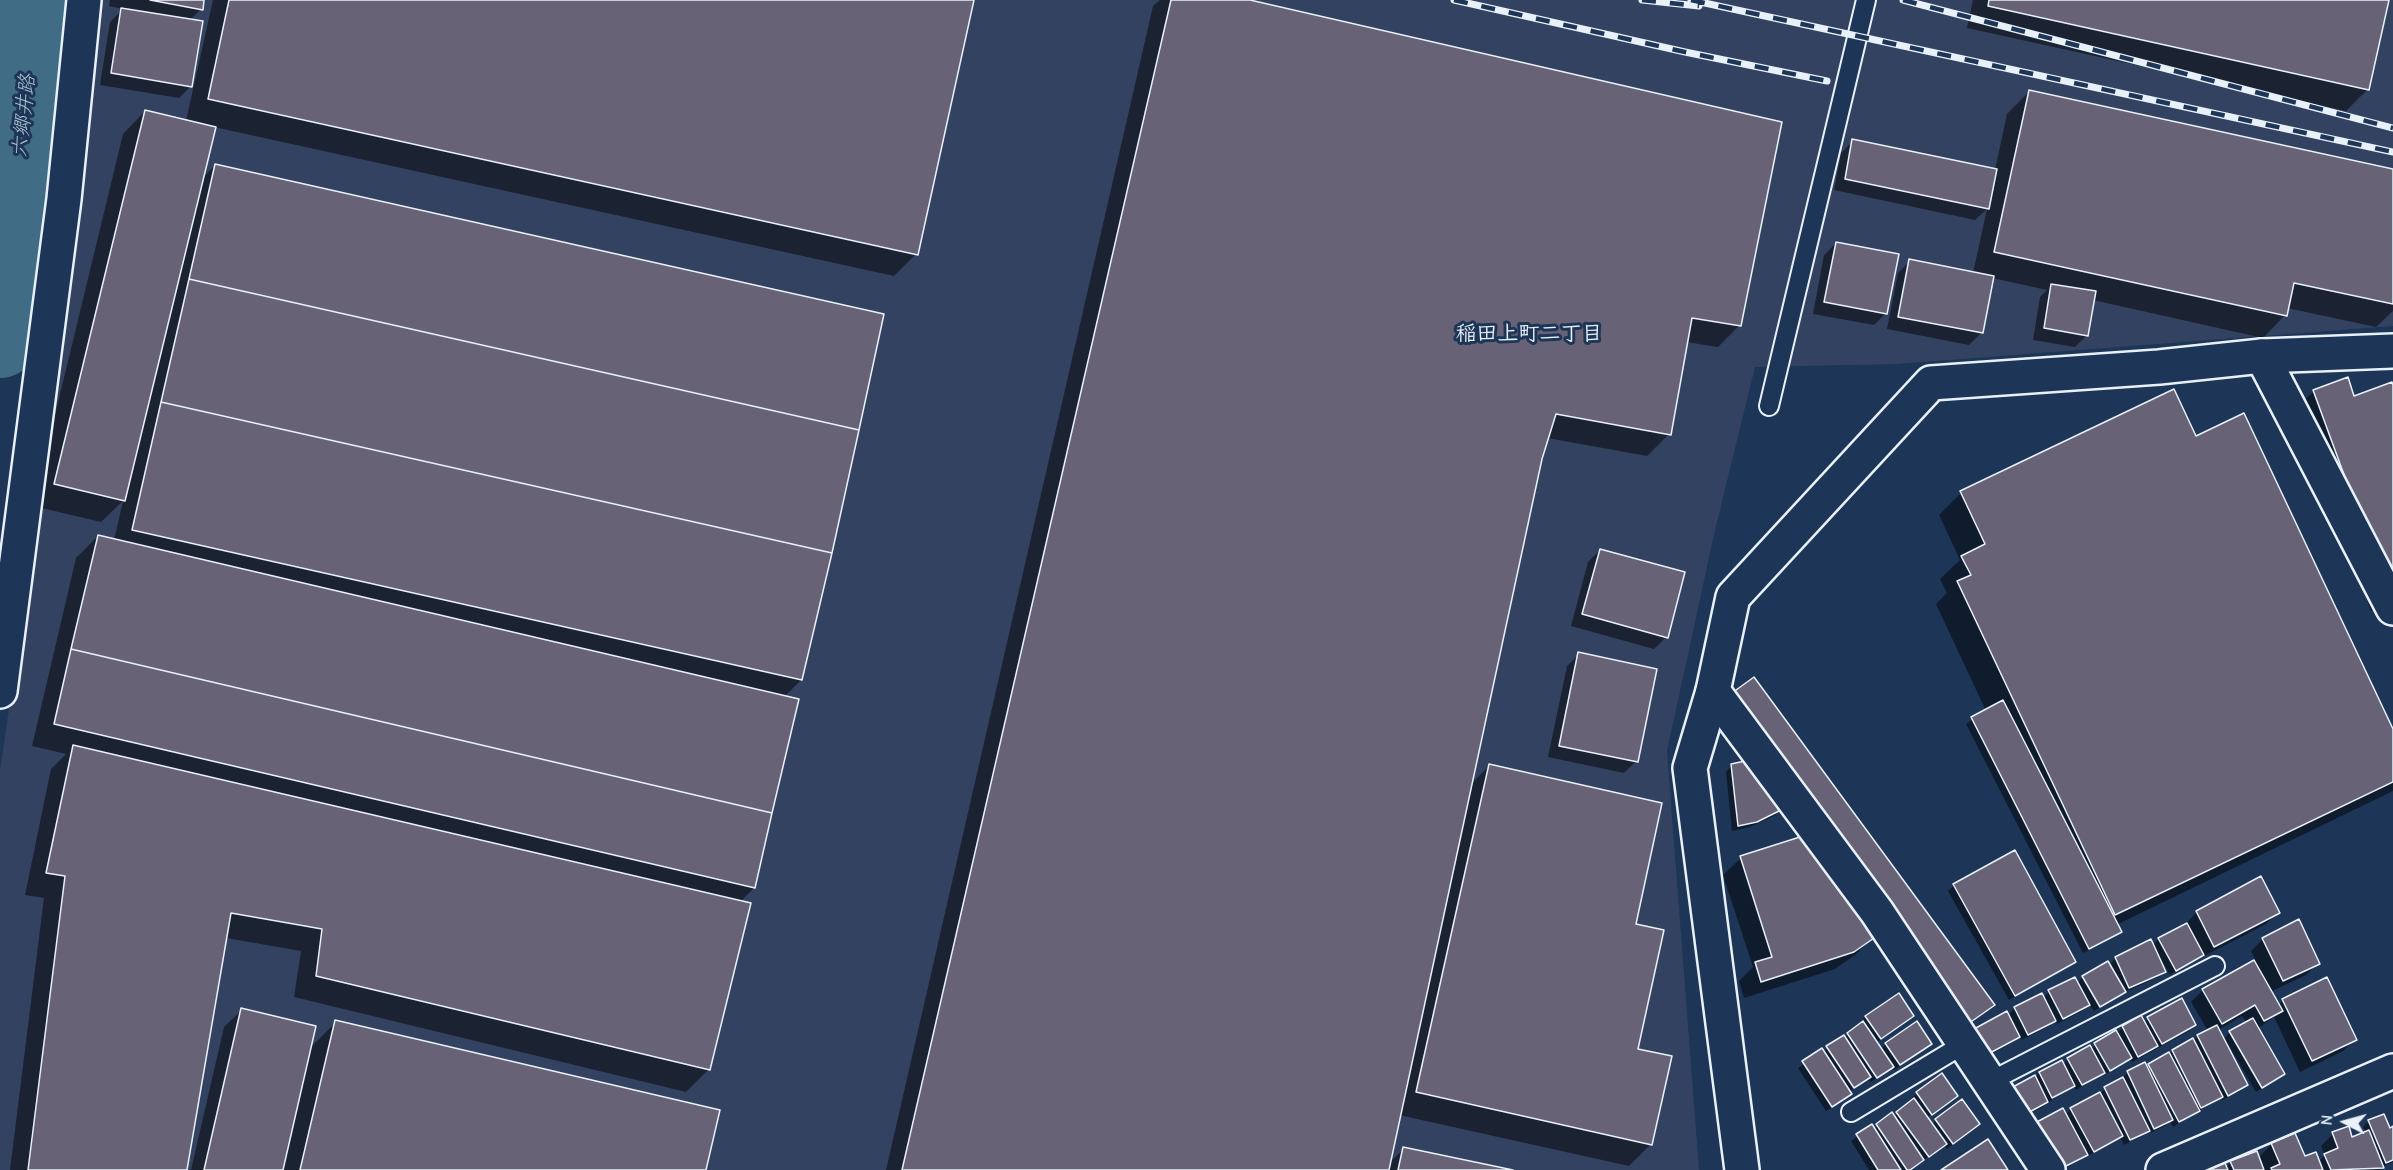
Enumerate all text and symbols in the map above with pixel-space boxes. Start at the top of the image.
water label: 六郷井路 [7,73,41,159]
district label: 稲田上町二丁目 [1456,321,1602,347]
north arrow [2315,1092,2375,1152]
text: N [2318,1114,2337,1126]

